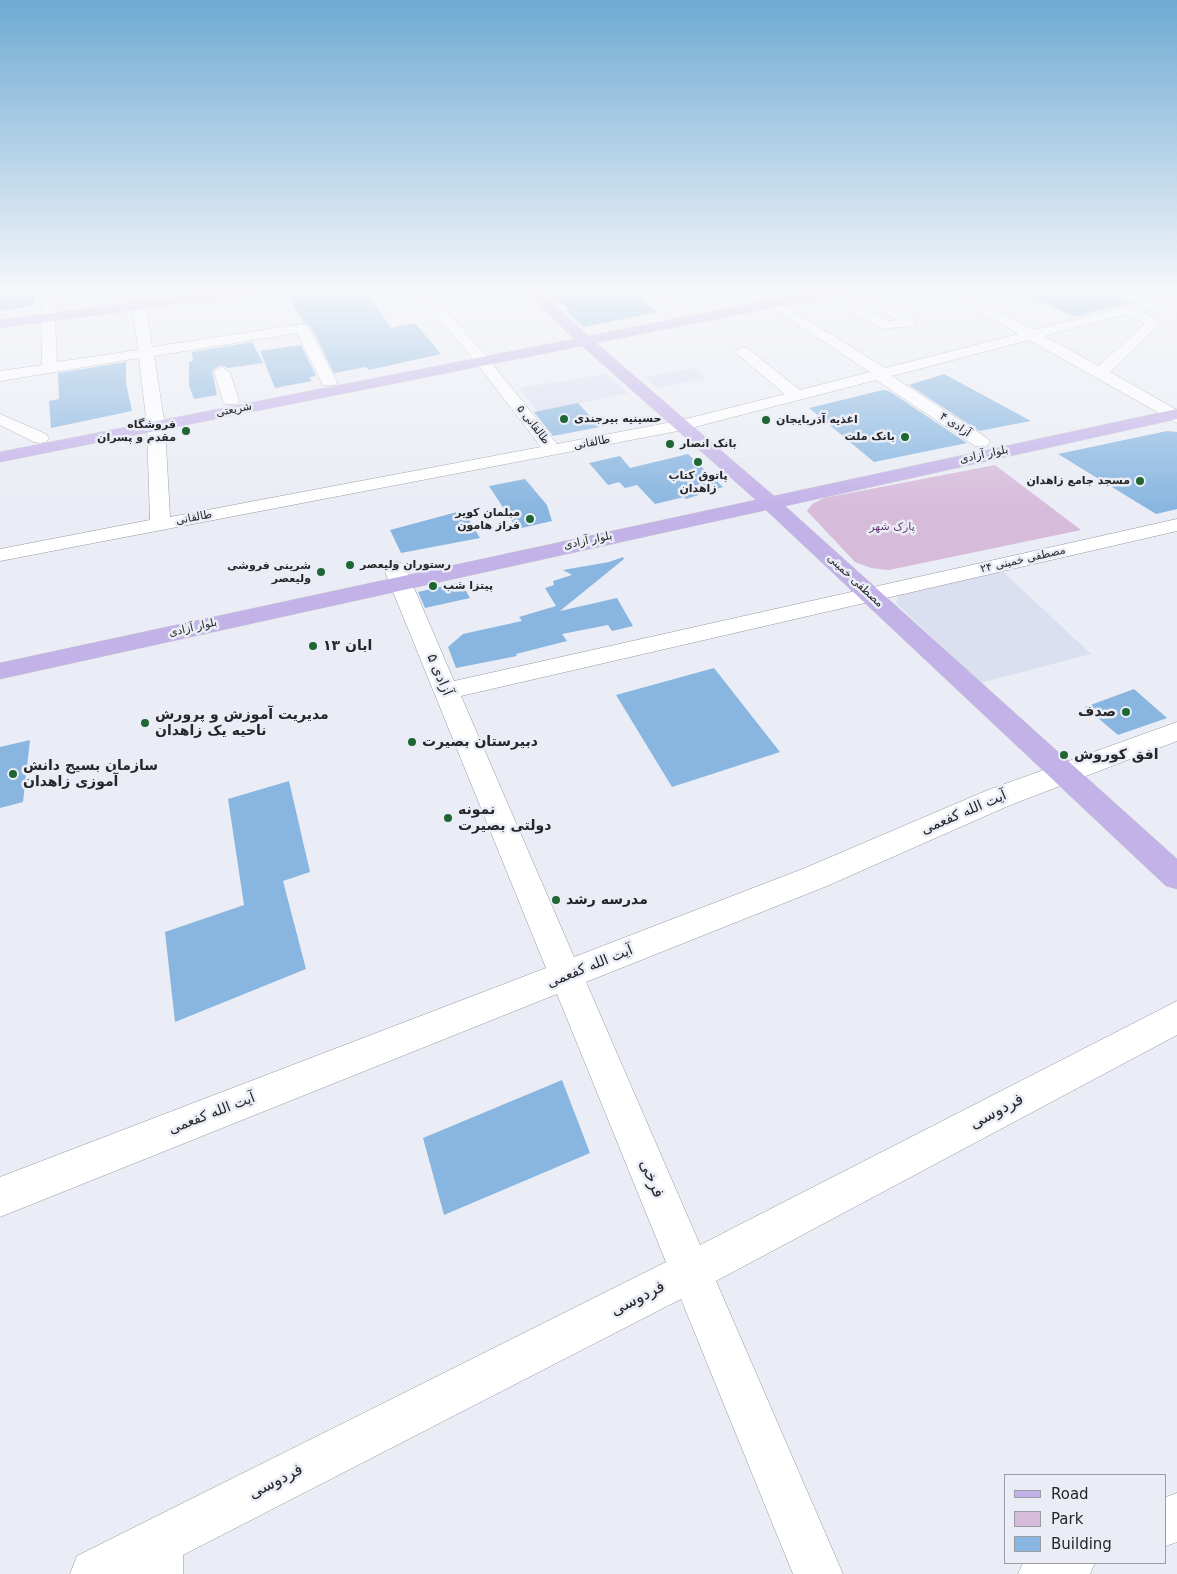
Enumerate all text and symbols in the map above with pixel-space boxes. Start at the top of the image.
street label: شریعتی [215,400,253,420]
street label: طالقانی ۵ [514,403,552,447]
street label: آزادی ۴ [937,410,973,440]
place label: حسینیه بیرجندی [574,412,661,426]
marker: حسینیه بیرجندی [558,413,570,425]
place label: اغذیه آذربایجان [776,413,858,427]
marker: اغذیه آذربایجان [760,414,772,426]
place label: فروشگاه مقدم و پسران [97,418,176,444]
marker: فروشگاه مقدم و پسران [180,425,192,437]
place label: بانک ملت [845,430,895,444]
marker: بانک ملت [899,431,911,443]
street label: طالقانی [573,433,611,453]
place label: بانک انصار [680,437,737,451]
marker: بانک انصار [664,438,676,450]
street label: بلوار آزادی [959,443,1009,467]
marker: پاتوق کتاب زاهدان [692,456,704,468]
place label: پاتوق کتاب زاهدان [668,469,728,495]
place label: مسجد جامع زاهدان [1026,474,1130,488]
marker: مسجد جامع زاهدان [1134,475,1146,487]
place label: مبلمان کویر فراز هامون [455,506,520,532]
street label: طالقانی [175,508,213,528]
marker: مبلمان کویر فراز هامون [524,513,536,525]
park label: پارک شهر [869,520,915,534]
street label: بلوار آزادی [563,529,613,553]
street label: مصطفی خمینی ۲۴ [979,544,1067,576]
street label: مصطفی خمینی [824,552,886,610]
place label: رستوران ولیعصر [360,558,451,572]
place label: شرینی فروشی ولیعصر [227,559,311,585]
marker: رستوران ولیعصر [344,559,356,571]
marker: شرینی فروشی ولیعصر [315,566,327,578]
place label: پیتزا شب [443,579,493,593]
marker: پیتزا شب [427,580,439,592]
street label: بلوار آزادی [168,616,218,640]
place label: ۱۳ ابان [323,638,372,654]
marker: ۱۳ ابان [307,640,319,652]
street label: آزادی ۵ [423,652,455,698]
place label: صدف [1078,704,1116,720]
marker: صدف [1120,706,1132,718]
place label: مدیریت آموزش و پرورش ناحیه یک زاهدان [155,707,329,740]
marker: مدیریت آموزش و پرورش ناحیه یک زاهدان [139,717,151,729]
place label: دبیرستان بصیرت [422,734,538,750]
marker: دبیرستان بصیرت [406,736,418,748]
place label: افق کوروش [1074,747,1158,763]
marker: افق کوروش [1058,749,1070,761]
place label: سازمان بسیج دانش آموزی زاهدان [23,758,158,790]
marker: سازمان بسیج دانش آموزی زاهدان [7,768,19,780]
street label: آیت الله کفعمی [919,787,1009,839]
place label: نمونه دولتی بصیرت [458,802,551,834]
marker: نمونه دولتی بصیرت [442,812,454,824]
place label: مدرسه رشد [566,892,648,908]
marker: مدرسه رشد [550,894,562,906]
street label: آیت الله کفعمی [545,942,635,992]
street label: آیت الله کفعمی [167,1090,257,1138]
street label: فردوسی [967,1090,1027,1134]
street label: فرخی [634,1157,668,1201]
street label: فردوسی [608,1277,668,1321]
street label: فردوسی [246,1460,306,1504]
legend [1004,1474,1167,1564]
text: Road [1051,1485,1089,1503]
text: Park [1051,1510,1083,1528]
text: Building [1051,1535,1112,1553]

